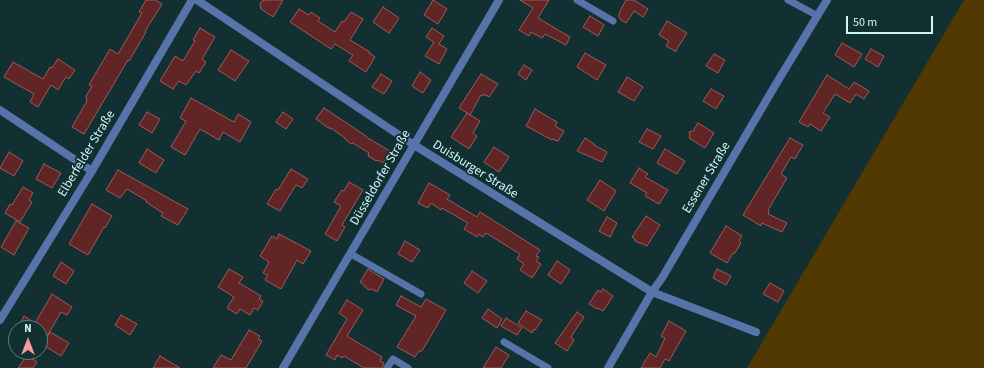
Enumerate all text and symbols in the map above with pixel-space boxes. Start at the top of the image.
scale bar [848,8,935,34]
text: 50 m [853,14,877,31]
street label: Elberfelder Straße [55,108,119,200]
street label: Düsseldorfer Straße [347,128,415,228]
street label: Duisburger Straße [429,137,521,203]
street label: Essener Straße [680,139,734,217]
north arrow [8,320,48,360]
text: N [24,321,32,336]

